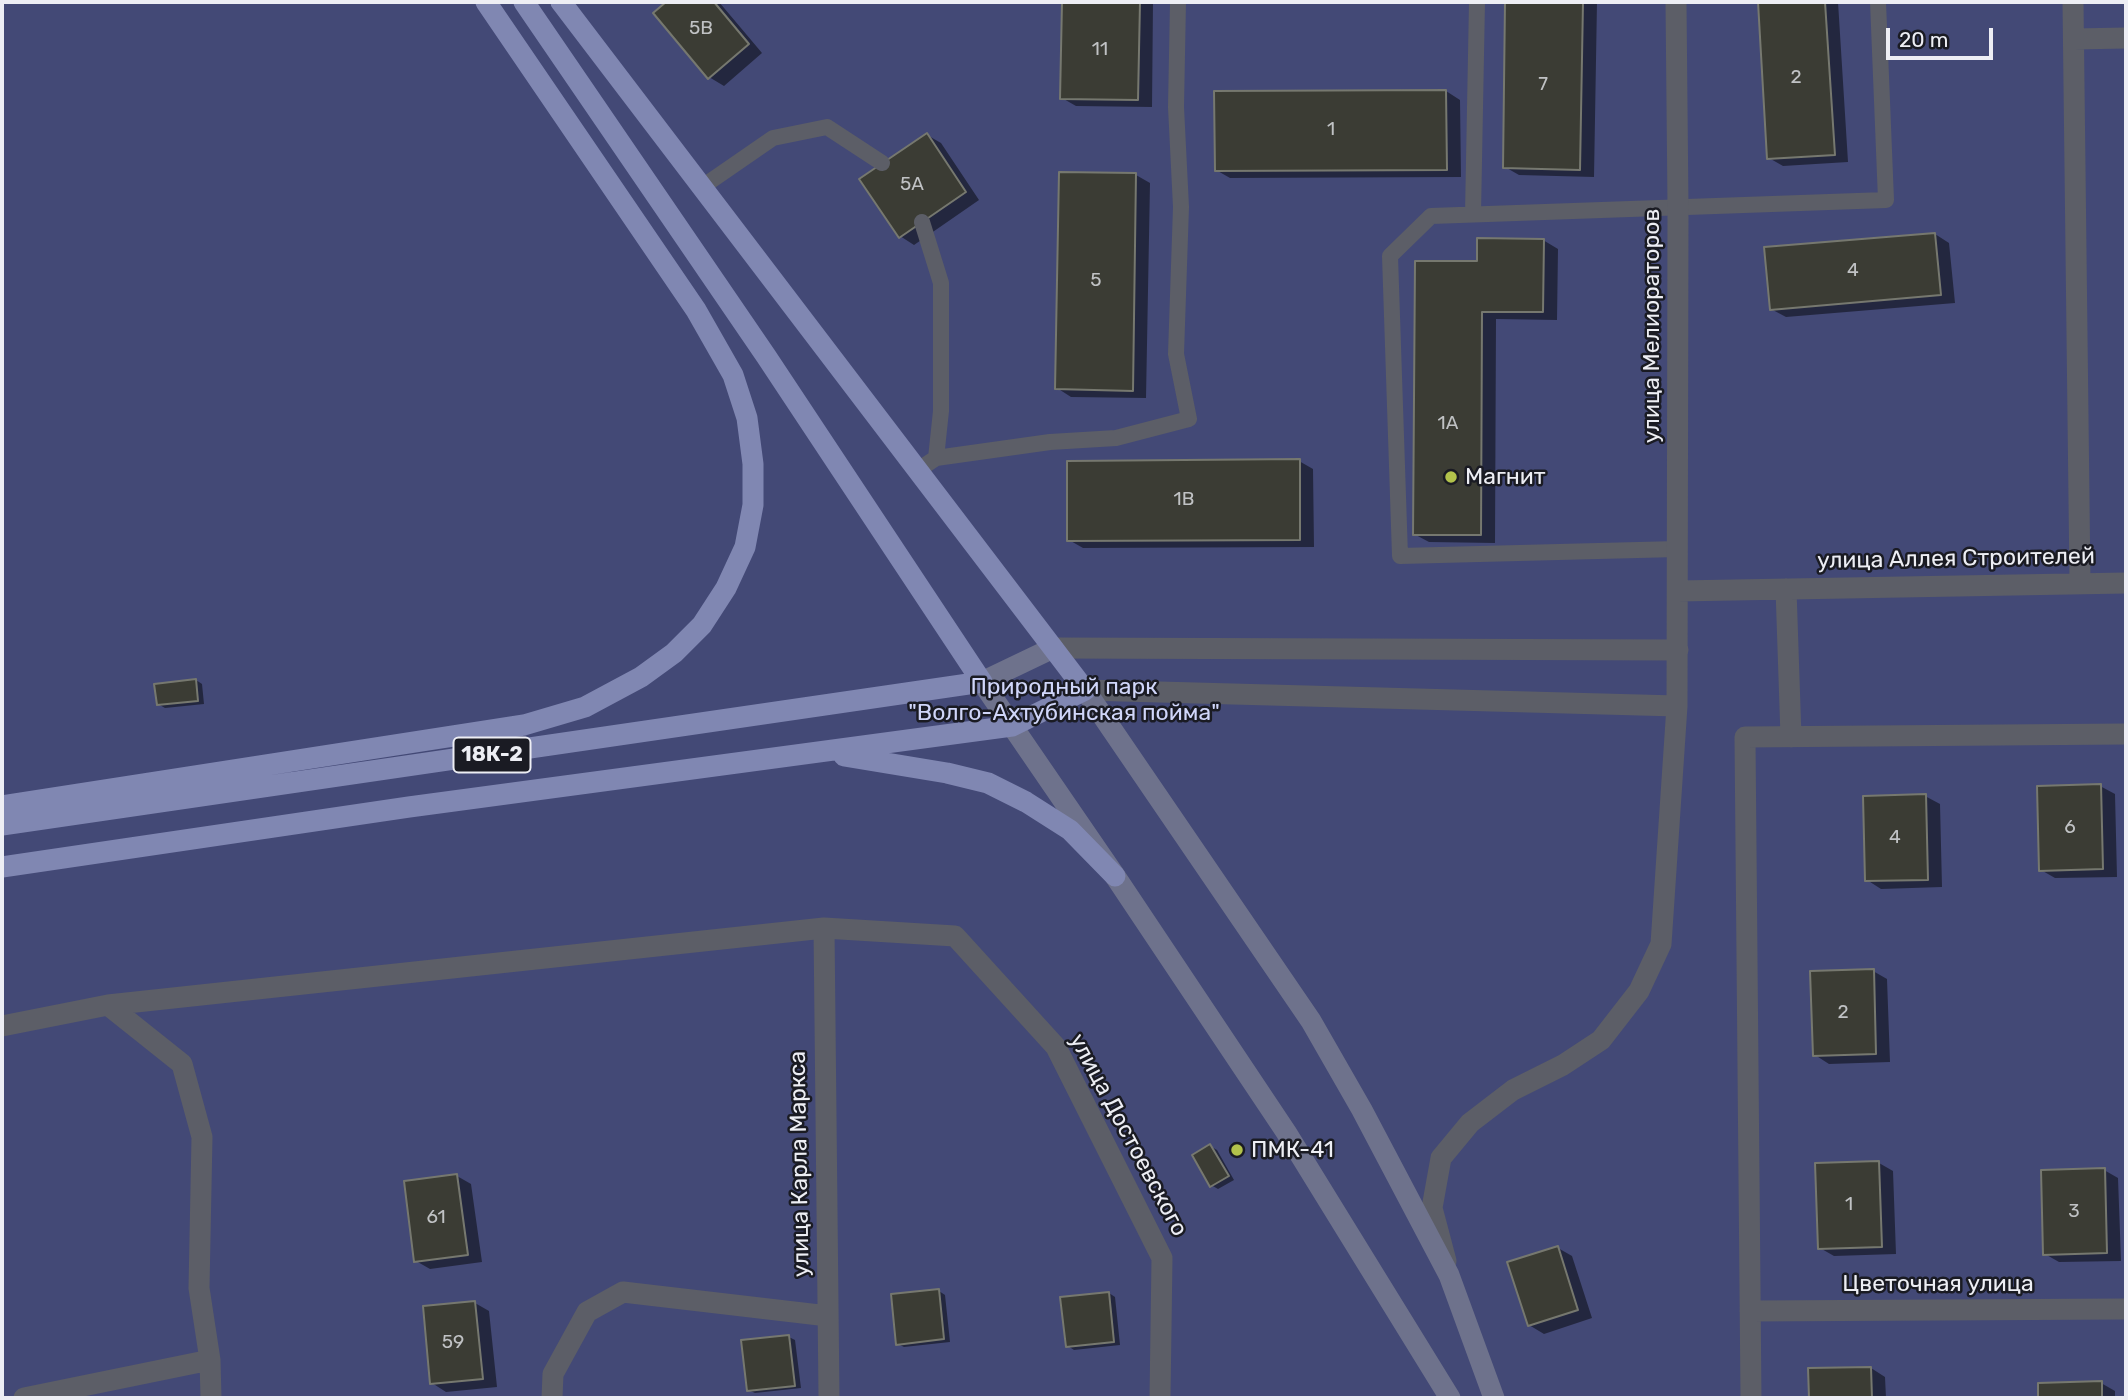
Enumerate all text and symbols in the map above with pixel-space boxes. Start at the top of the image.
scale bar [1890,14,1997,58]
house number: 5В [689,18,713,40]
text: 20 m [1899,27,1948,52]
house number: 11 [1092,39,1108,61]
house number: 2 [1790,67,1802,89]
house number: 7 [1538,74,1548,96]
house number: 1 [1327,119,1335,141]
house number: 5А [900,174,924,196]
street label: улица Мелиораторов [1638,209,1666,443]
house number: 4 [1847,260,1859,282]
house number: 5 [1090,270,1102,292]
house number: 1А [1438,413,1458,435]
place label: Магнит [1465,463,1546,491]
marker: Магнит [1443,469,1459,485]
house number: 1В [1174,489,1194,511]
street label: улица Аллея Строителей [1817,543,2095,575]
park label: Природный парк "Волго-Ахтубинская пойма" [908,673,1220,727]
road number: 18К-2 [454,738,530,772]
house number: 6 [2064,817,2076,839]
house number: 4 [1889,827,1901,849]
house number: 2 [1837,1002,1849,1024]
street label: улица Достоевского [1063,1029,1193,1241]
street label: улица Карла Маркса [784,1051,816,1277]
place label: ПМК-41 [1251,1136,1334,1164]
marker: ПМК-41 [1229,1142,1245,1158]
house number: 1 [1845,1194,1853,1216]
house number: 3 [2068,1201,2080,1223]
house number: 61 [426,1207,446,1229]
street label: Цветочная улица [1842,1270,2034,1298]
house number: 59 [442,1332,464,1354]

